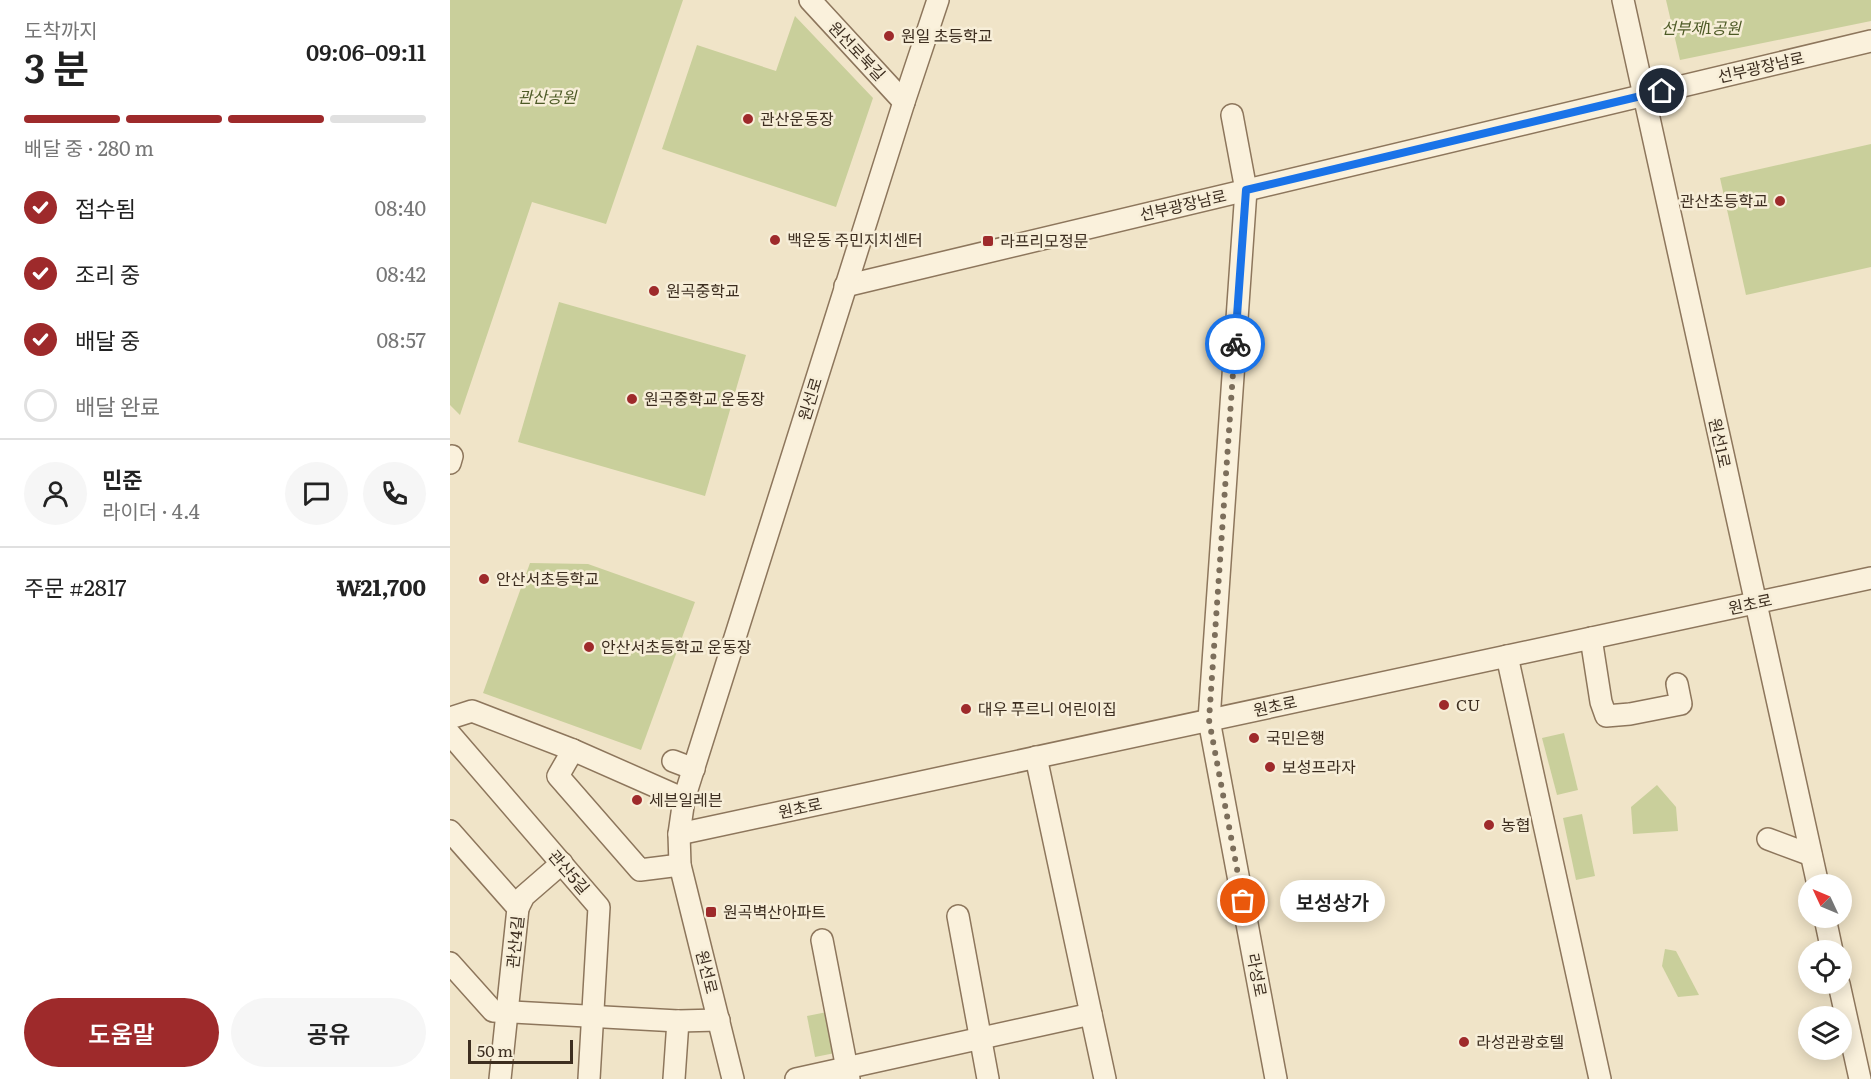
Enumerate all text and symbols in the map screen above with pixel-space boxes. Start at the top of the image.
text: 도착까지 [24,14,98,44]
street label: 원선로북길 [824,15,892,85]
park label: 선부제1공원 [1661,15,1742,39]
place label: 원일 초등학교 [901,23,993,47]
marker: 원일 초등학교 [882,29,896,43]
text: 09:06–09:11 [306,35,426,68]
text: 3 분 [24,37,89,95]
street label: 선부광장남로 [1715,44,1807,88]
pin [1636,65,1687,116]
icon: home [1645,74,1678,107]
park label: 관산공원 [518,84,578,108]
place label: 관산운동장 [760,106,834,130]
marker: 관산운동장 [741,112,755,126]
text: 배달 중 · 280 m [24,132,154,162]
street label: 선부광장남로 [1137,182,1229,226]
place label: 관산초등학교 [1680,188,1768,212]
icon: check [24,191,57,224]
text: 접수됨 [75,191,136,224]
text: 08:40 [375,192,426,222]
marker: 관산초등학교 [1773,194,1787,208]
place label: 백운동 주민지치센터 [787,227,923,251]
place label: 라프리모정문 [1000,228,1089,252]
marker: 백운동 주민지치센터 [768,233,782,247]
marker: 라프리모정문 [981,234,995,248]
icon: check [24,257,57,290]
text: 조리 중 [75,257,140,290]
text: 08:42 [376,258,426,288]
place label: 원곡중학교 [666,278,740,302]
marker: 원곡중학교 [647,284,661,298]
courier [1205,314,1265,374]
icon: check [24,323,57,356]
text: 배달 중 [75,323,140,356]
text: 08:57 [377,324,426,354]
icon: bike [1219,328,1252,361]
street label: 원선로 [791,374,827,423]
place label: 원곡중학교 운동장 [644,386,765,410]
text: 배달 완료 [75,389,160,422]
marker: 원곡중학교 운동장 [625,392,639,406]
street label: 원선1로 [1704,416,1738,470]
button: person [24,462,87,525]
text: 민준 [102,462,142,495]
button: chat [285,462,348,525]
button: phone [363,462,426,525]
text: 라이더 · 4.4 [102,495,200,525]
place label: 안산서초등학교 [496,566,599,590]
text: 주문 #2817 [24,570,126,603]
text: ₩21,700 [336,570,426,603]
marker: 안산서초등학교 [477,572,491,586]
street label: 원초로 [1726,587,1774,619]
place label: 안산서초등학교 운동장 [601,634,752,658]
marker: 안산서초등학교 운동장 [582,640,596,654]
street label: 원초로 [1251,689,1299,721]
place label: CU [1456,692,1480,716]
place label: 대우 푸르니 어린이집 [978,696,1117,720]
marker: CU [1437,698,1451,712]
marker: 대우 푸르니 어린이집 [959,702,973,716]
place label: 국민은행 [1266,725,1325,749]
marker: 국민은행 [1247,731,1261,745]
place label: 보성프라자 [1282,754,1356,778]
marker: 보성프라자 [1263,760,1277,774]
place label: 세븐일레븐 [649,787,723,811]
street label: 원초로 [776,791,824,823]
marker: 세븐일레븐 [630,793,644,807]
place label: 농협 [1501,812,1530,836]
marker: 농협 [1482,818,1496,832]
street label: 관산5길 [544,844,596,899]
north arrow [1798,874,1852,928]
map controls [1798,874,1852,1060]
pin [1217,875,1268,926]
callout: 보성상가 [1279,880,1384,922]
icon: bag [1226,884,1259,917]
text: 보성상가 [1296,886,1369,916]
place label: 원곡벽산아파트 [723,899,826,923]
marker: 원곡벽산아파트 [704,905,718,919]
street label: 관산4길 [499,914,529,969]
button: locate [1798,940,1852,994]
street label: 원선로 [691,947,725,996]
street label: 라성로 [1242,951,1274,999]
button: 도움말 [24,998,219,1067]
button: 공유 [231,998,426,1067]
button: layers [1798,1006,1852,1060]
place label: 라성관광호텔 [1476,1029,1564,1053]
marker: 라성관광호텔 [1457,1035,1471,1049]
scale bar [468,1037,573,1064]
text: 50 m [477,1038,513,1062]

